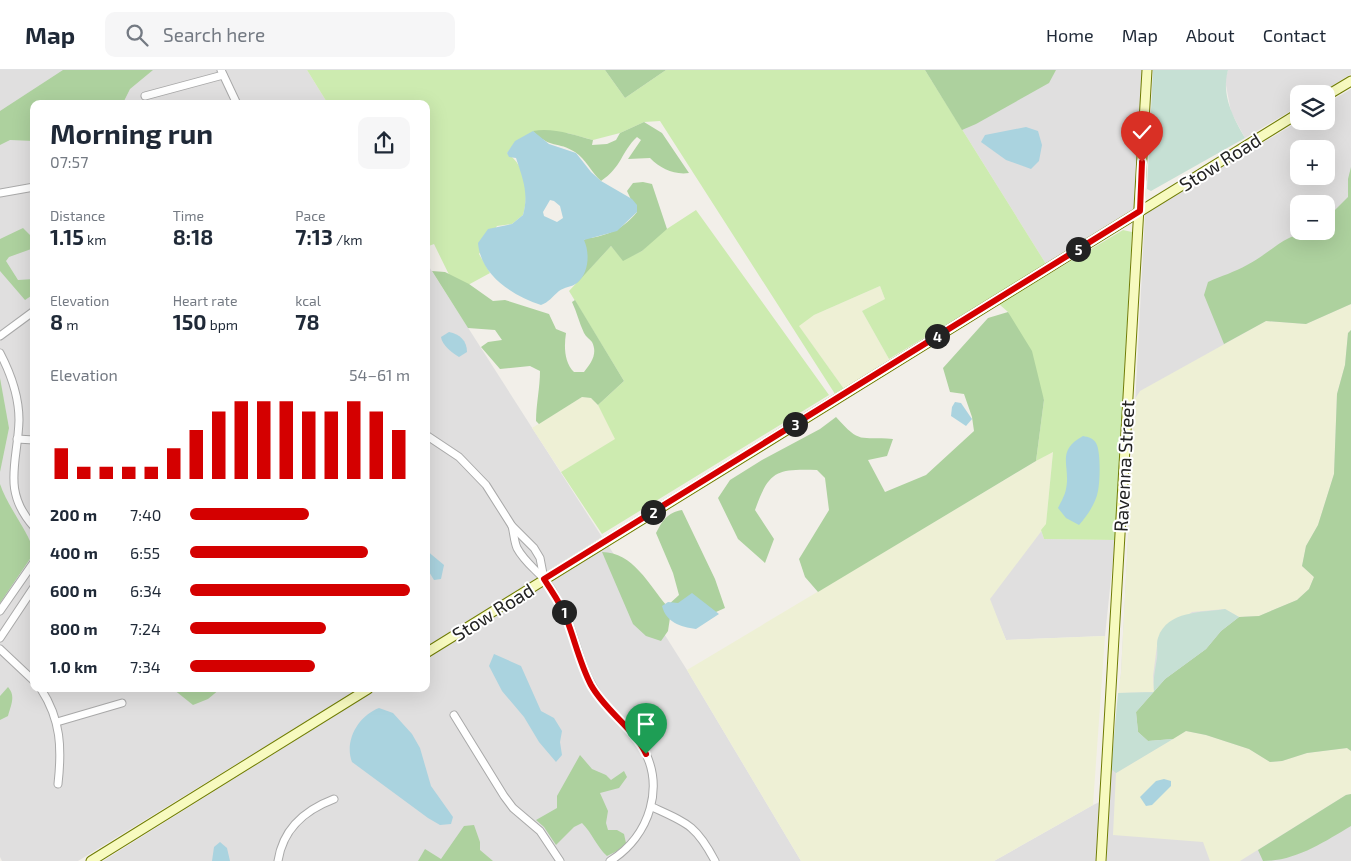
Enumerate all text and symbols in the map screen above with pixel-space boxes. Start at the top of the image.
search box [105,12,455,57]
text: Map [25,20,75,49]
icon: search [123,21,151,49]
text: Search here [163,23,265,46]
text: Home [1046,24,1094,46]
text: Map [1122,24,1158,46]
text: About [1186,24,1235,46]
text: Contact [1263,24,1326,46]
map controls [1290,85,1335,240]
button: layers [1290,85,1335,130]
pin [1121,111,1163,162]
text: Morning run [50,116,213,150]
button: share [358,117,410,169]
icon: check [1128,118,1156,146]
street label: Stow Road [1175,128,1265,196]
button: + [1290,140,1335,185]
text: 07:57 [50,152,88,171]
button: − [1290,195,1335,240]
text: Distance [50,207,105,224]
text: Time [173,207,204,224]
text: Pace [295,207,325,224]
text: 1.15 [50,224,84,249]
text: 8:18 [173,224,213,249]
text: 7:13 [295,224,333,249]
text: km [84,231,106,248]
text: /km [333,231,363,248]
pin: 5 [1066,236,1090,262]
text: 5 [1075,241,1082,258]
text: Elevation [50,292,109,309]
text: Heart rate [173,292,237,309]
text: kcal [295,292,321,309]
text: 8 [50,309,63,334]
text: 150 [173,309,207,334]
text: 78 [295,309,320,334]
text: m [63,316,78,333]
text: bpm [207,316,238,333]
pin: 4 [924,324,950,348]
text: 4 [933,328,942,345]
text: Elevation [50,365,118,384]
text: 54–61 m [349,365,410,384]
street label: Ravenna Street [1109,400,1138,532]
pin: 3 [782,412,808,436]
text: 3 [792,416,799,433]
pin: 2 [640,500,666,524]
text: 2 [649,504,658,521]
text: 200 m [50,505,97,524]
text: 7:40 [130,505,161,524]
text: 400 m [50,543,98,562]
text: 6:55 [130,543,160,562]
street label: Stow Road [448,578,538,646]
text: 600 m [50,581,97,600]
text: 6:34 [130,581,162,600]
pin: 1 [552,600,576,624]
text: 1 [561,604,568,621]
text: 800 m [50,619,98,638]
text: 7:24 [130,619,161,638]
text: 1.0 km [50,657,97,676]
text: 7:34 [130,657,161,676]
pin [625,703,667,754]
icon: arrive [632,710,660,738]

